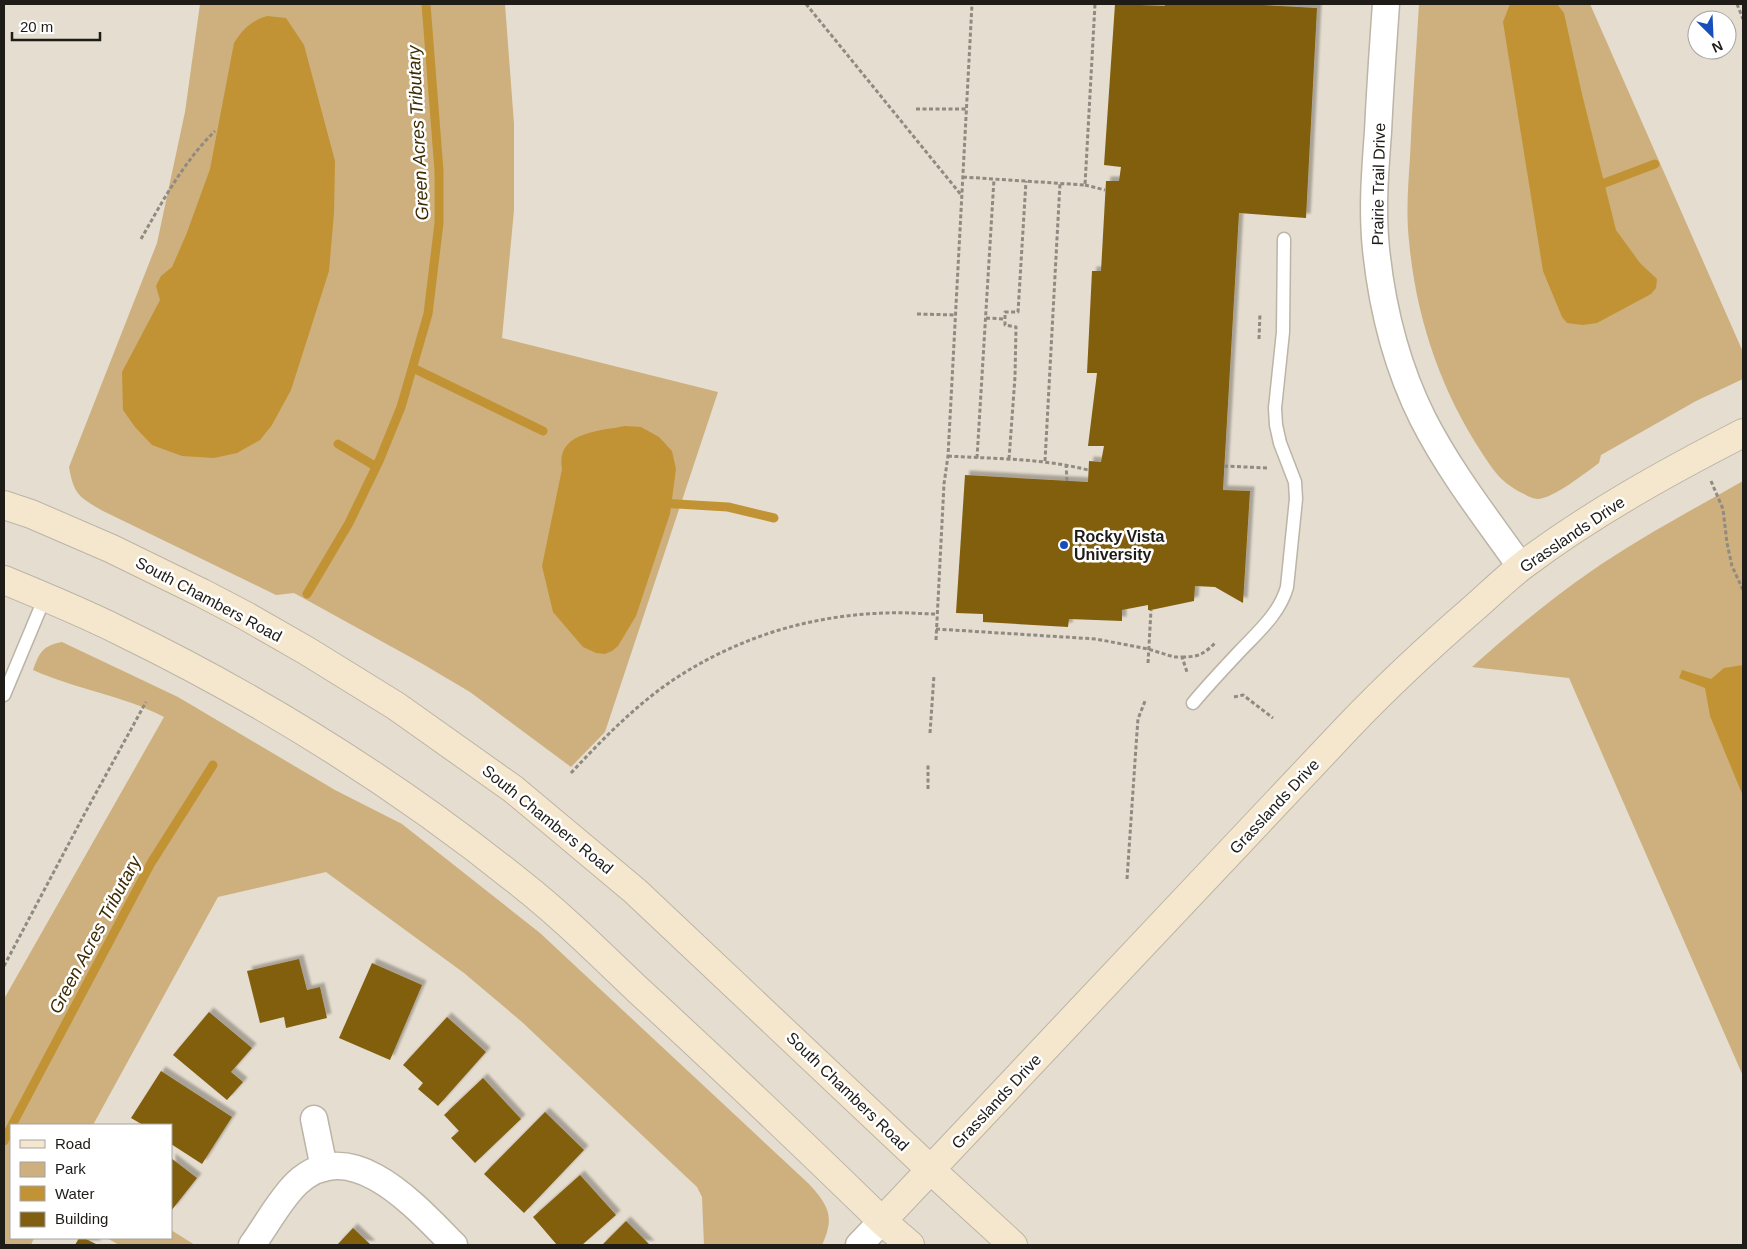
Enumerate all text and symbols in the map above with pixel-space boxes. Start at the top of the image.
scale bar [12,10,100,42]
north arrow [1687,10,1737,60]
text: 20 m [20,18,53,35]
text: N [1709,38,1725,56]
water label: Green Acres Tributary [403,44,433,221]
street label: Prairie Trail Drive [1369,122,1388,245]
street label: Grasslands Drive [1517,493,1628,576]
place label: Rocky Vista University [1074,528,1165,563]
marker: Rocky Vista University [1058,539,1070,551]
street label: South Chambers Road [133,554,285,645]
street label: Grasslands Drive [1226,756,1322,857]
street label: South Chambers Road [479,762,616,877]
water label: Green Acres Tributary [45,852,145,1017]
street label: South Chambers Road [783,1029,912,1154]
street label: Grasslands Drive [948,1051,1044,1152]
legend [10,1124,172,1239]
text: Road [55,1135,91,1152]
text: Park [55,1160,86,1177]
text: Water [55,1185,94,1202]
text: Building [55,1210,108,1227]

